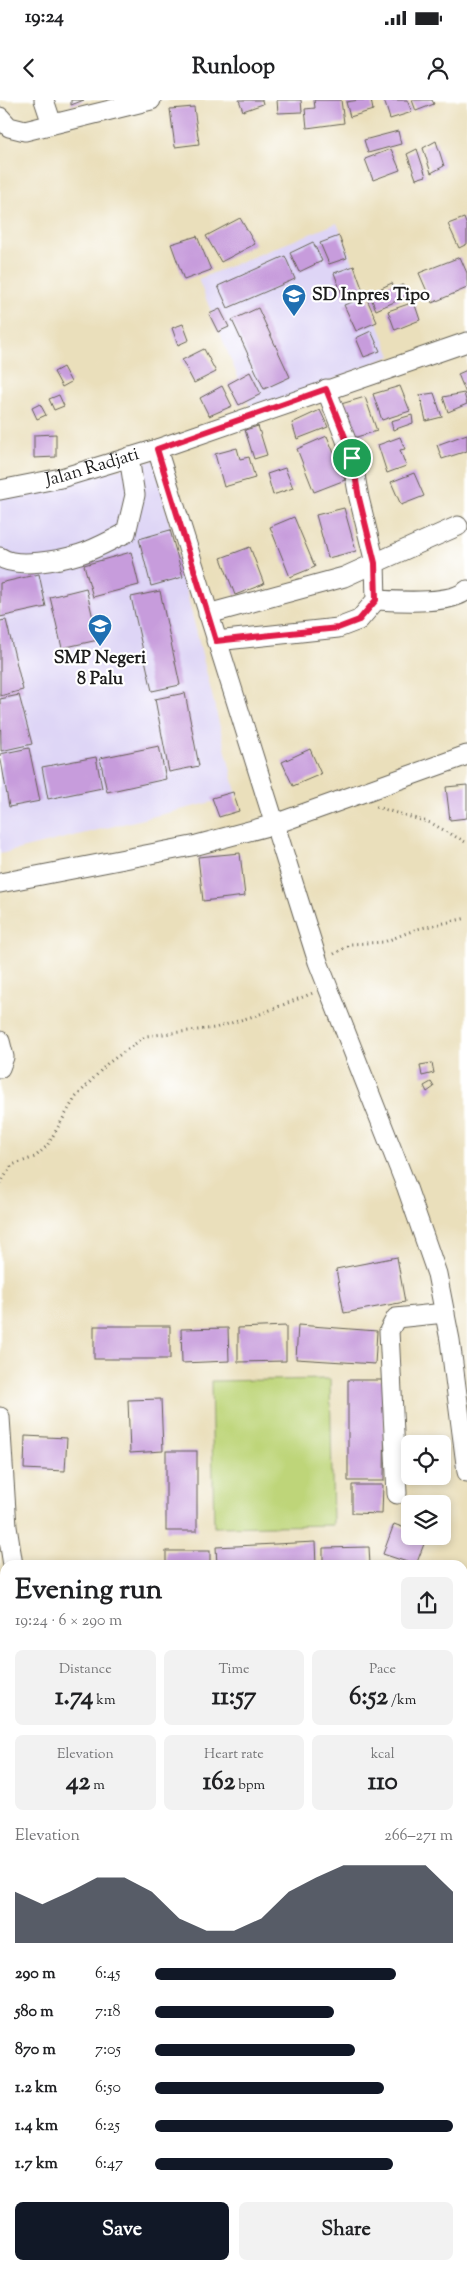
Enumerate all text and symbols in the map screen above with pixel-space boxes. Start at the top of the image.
text: 19:24 [25,4,64,31]
text: Runloop [192,52,275,84]
icon: back [15,54,43,82]
icon: person [424,54,452,82]
school or university icon: SD Inpres Tipo [281,283,307,317]
place label: SD Inpres Tipo [312,283,430,309]
pin [331,437,373,479]
street label: Jalan Radjati [42,442,143,494]
icon: arrive [338,444,366,472]
school or university icon: SMP Negeri 8 Palu [87,613,113,647]
place label: SMP Negeri 8 Palu [54,646,147,693]
map controls [401,1435,451,1545]
button: locate [401,1435,451,1485]
button: layers [401,1495,451,1545]
text: Evening run [15,1571,162,1611]
button: share [401,1577,453,1629]
text: 19:24 · 6 × 290 m [15,1610,122,1633]
text: Distance [59,1660,112,1680]
text: Time [218,1660,250,1680]
text: Pace [369,1660,396,1680]
text: 1.74 [55,1680,93,1716]
text: 11:57 [212,1680,256,1716]
text: 6:52 [349,1680,388,1716]
text: km [93,1691,116,1711]
text: /km [388,1691,416,1711]
text: Elevation [57,1745,114,1765]
text: Heart rate [204,1745,264,1765]
text: kcal [371,1745,395,1765]
text: 42 [66,1765,90,1801]
text: 162 [203,1765,235,1801]
text: 110 [368,1765,398,1801]
text: m [90,1776,105,1796]
text: bpm [235,1776,265,1796]
text: Elevation [15,1825,80,1848]
text: 266–271 m [384,1825,453,1848]
text: 290 m [15,1963,55,1986]
text: 6:45 [95,1963,121,1986]
text: 580 m [15,2001,54,2024]
text: 7:18 [95,2001,121,2024]
text: 870 m [15,2039,56,2062]
text: 7:05 [95,2039,121,2062]
text: 1.2 km [15,2077,57,2100]
text: 6:50 [95,2077,121,2100]
text: 1.4 km [15,2115,58,2138]
text: 6:25 [95,2115,120,2138]
text: 1.7 km [15,2153,58,2176]
text: 6:47 [95,2153,123,2176]
button: Save [15,2202,229,2260]
button: Share [239,2202,453,2260]

